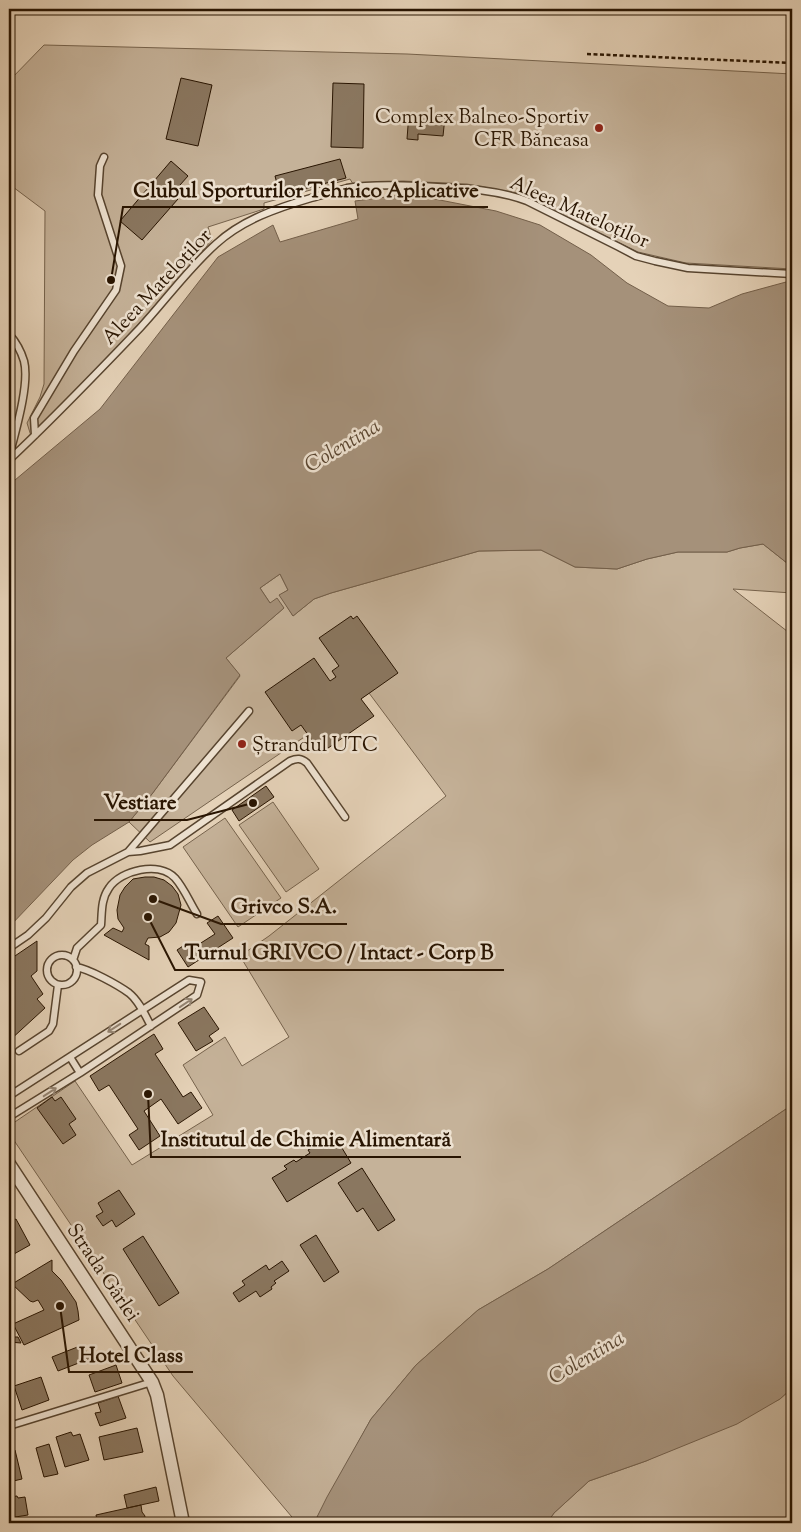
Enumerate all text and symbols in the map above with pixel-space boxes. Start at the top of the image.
place label: Complex Balneo-Sportiv CFR Băneasa [375,104,590,156]
marker: Complex Balneo-Sportiv CFR Băneasa [593,122,605,134]
street label: Aleea Mateloților [505,170,654,257]
callout: Clubul Sporturilor Tehnico Aplicative [123,171,488,207]
text: Clubul Sporturilor Tehnico Aplicative [133,177,479,207]
street label: Aleea Mateloților [96,223,220,352]
water label: Colentina [300,412,387,481]
place label: Ștrandul UTC [252,732,378,761]
marker: Ștrandul UTC [236,738,248,750]
callout: Vestiare [94,784,187,820]
text: Vestiare [103,789,177,819]
callout: Grivco S.A. [221,888,347,924]
text: Grivco S.A. [231,893,337,923]
callout: Turnul GRIVCO / Intact - Corp B [175,934,504,970]
text: Turnul GRIVCO / Intact - Corp B [185,939,494,969]
one-way arrow [179,997,193,1008]
one-way arrow [107,1023,121,1033]
one-way arrow [43,1086,57,1097]
callout: Institutul de Chimie Alimentară [151,1121,461,1157]
text: Institutul de Chimie Alimentară [161,1126,451,1156]
street label: Strada Gârlei [58,1218,146,1329]
water label: Colentina [544,1324,631,1393]
callout: Hotel Class [69,1336,193,1372]
text: Hotel Class [79,1342,183,1372]

